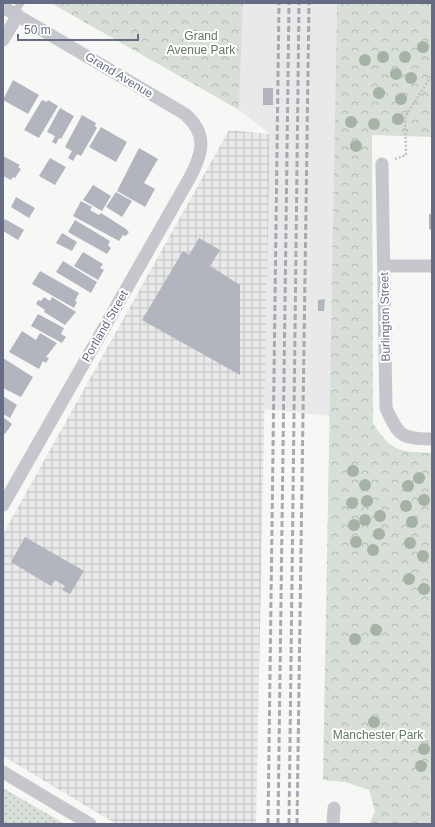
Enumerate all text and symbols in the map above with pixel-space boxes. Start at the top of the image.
scale bar [18,16,138,42]
text: 50 m [24,23,51,37]
park label: Grand Avenue Park [167,29,236,57]
street label: Grand Avenue [83,49,156,101]
street label: Burlington Street [377,272,393,362]
street label: Portland Street [79,287,131,364]
park label: Manchester Park [333,728,424,742]

